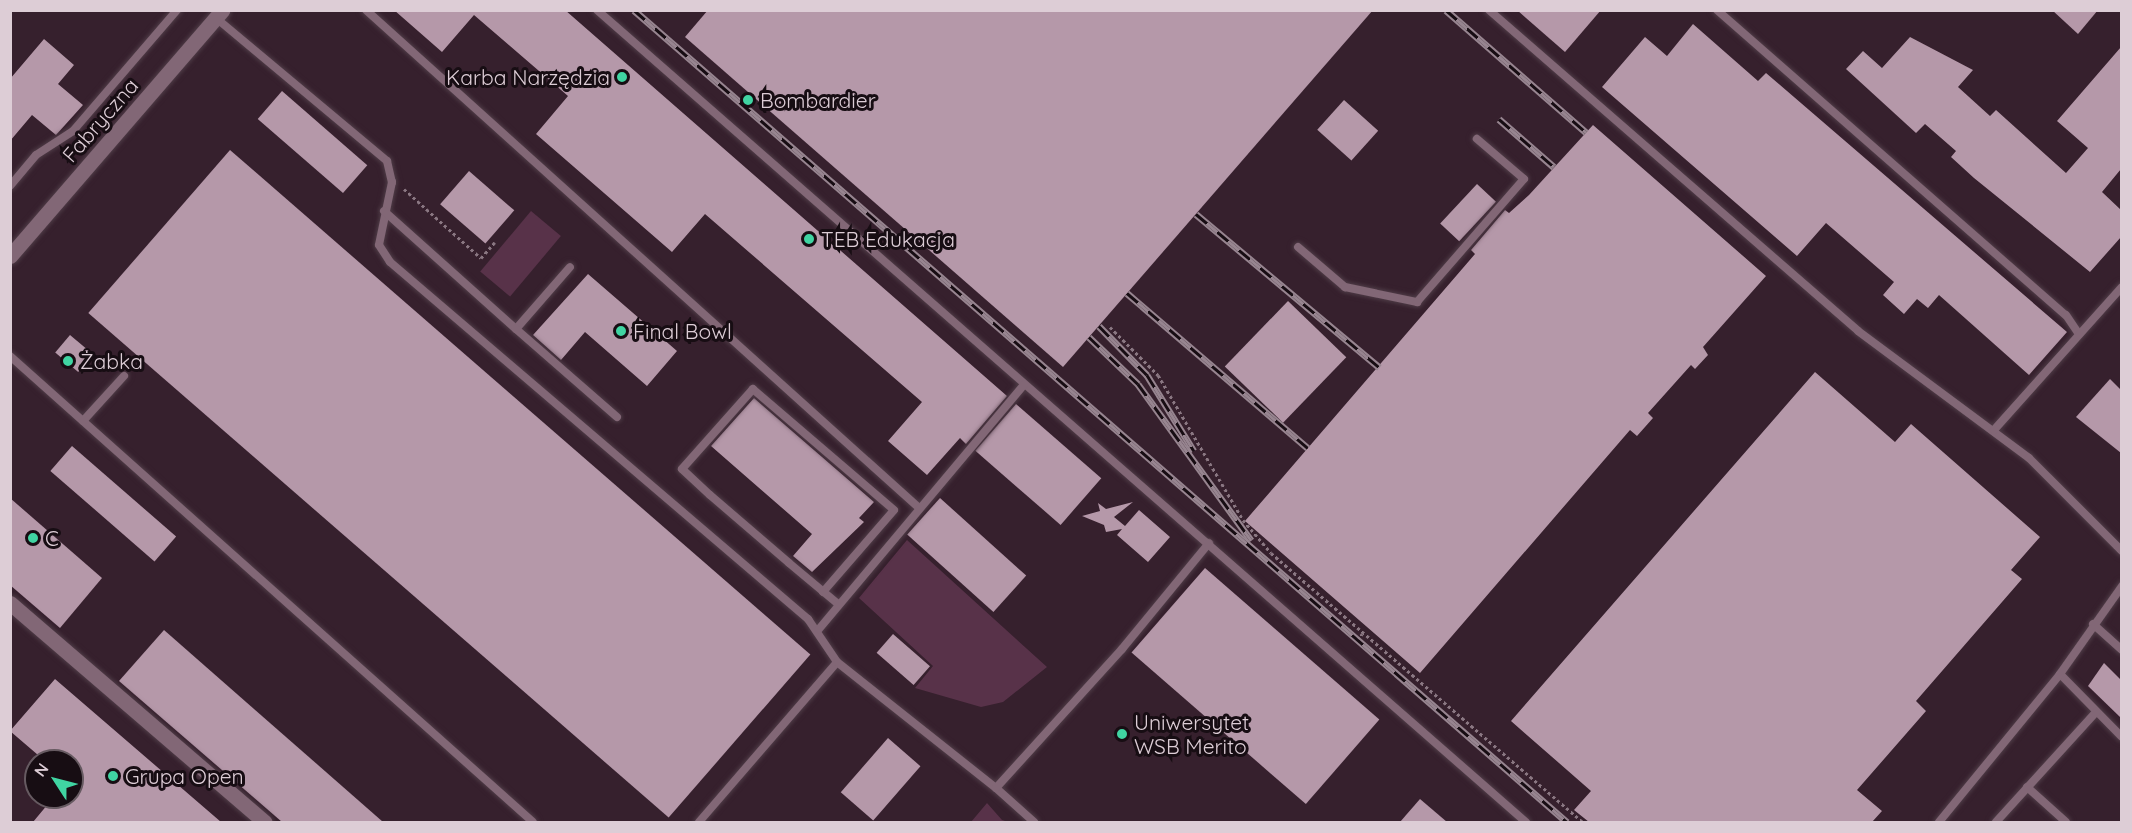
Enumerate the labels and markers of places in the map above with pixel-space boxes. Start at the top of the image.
place label: Karba Narzędzia [446,64,610,90]
marker: Karba Narzędzia [615,70,629,84]
place label: Bombardier [760,87,876,113]
marker: Bombardier [741,93,755,107]
place label: TEB Edukacja [821,226,955,252]
marker: TEB Edukacja [802,232,816,246]
place label: Final Bowl [633,318,732,344]
marker: Final Bowl [614,324,628,338]
place label: Żabka [80,348,143,374]
marker: Żabka [61,354,75,368]
place label: C [45,525,59,551]
marker: C [26,531,40,545]
place label: Uniwersytet WSB Merito [1134,709,1249,759]
marker: Uniwersytet WSB Merito [1115,727,1129,741]
place label: Grupa Open [125,763,244,789]
marker: Grupa Open [106,769,120,783]

